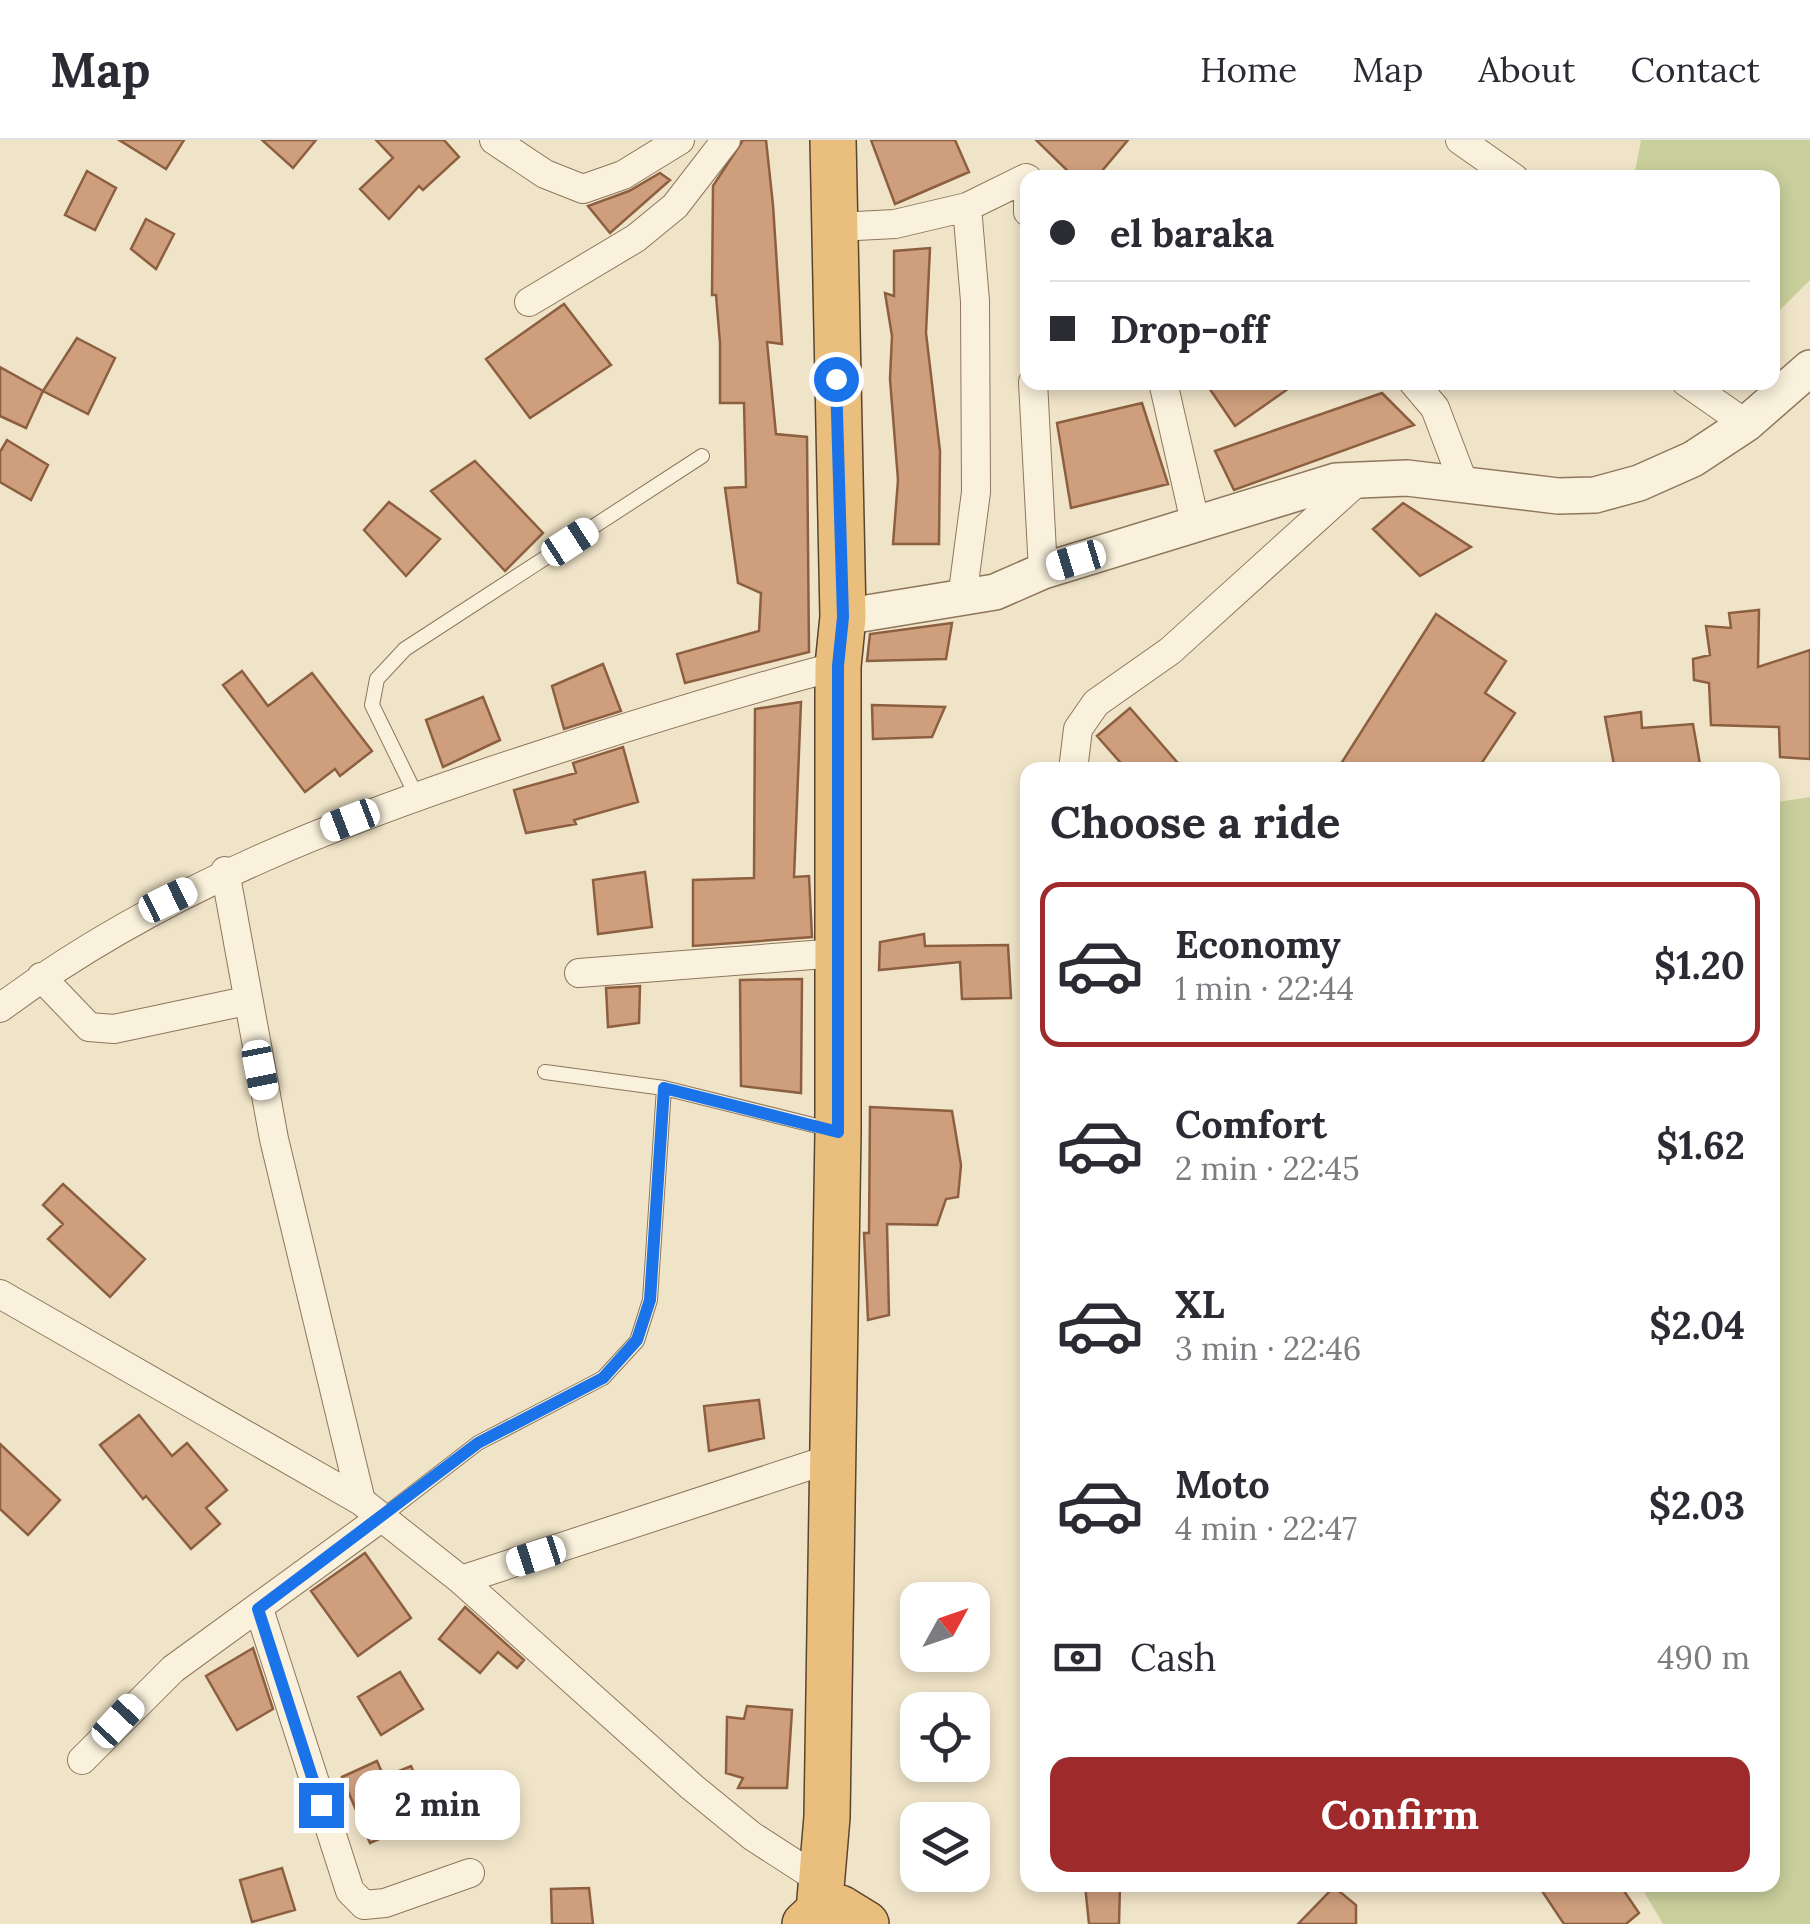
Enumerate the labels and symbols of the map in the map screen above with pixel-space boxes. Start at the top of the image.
route start [814,357,859,402]
car [537,513,603,571]
car [1043,537,1109,583]
car [317,795,383,845]
car [134,873,202,927]
car [240,1038,280,1102]
car [503,1532,569,1580]
north arrow [900,1582,990,1672]
car [87,1689,149,1753]
callout: 2 min [356,1770,521,1840]
route end [299,1783,344,1828]

